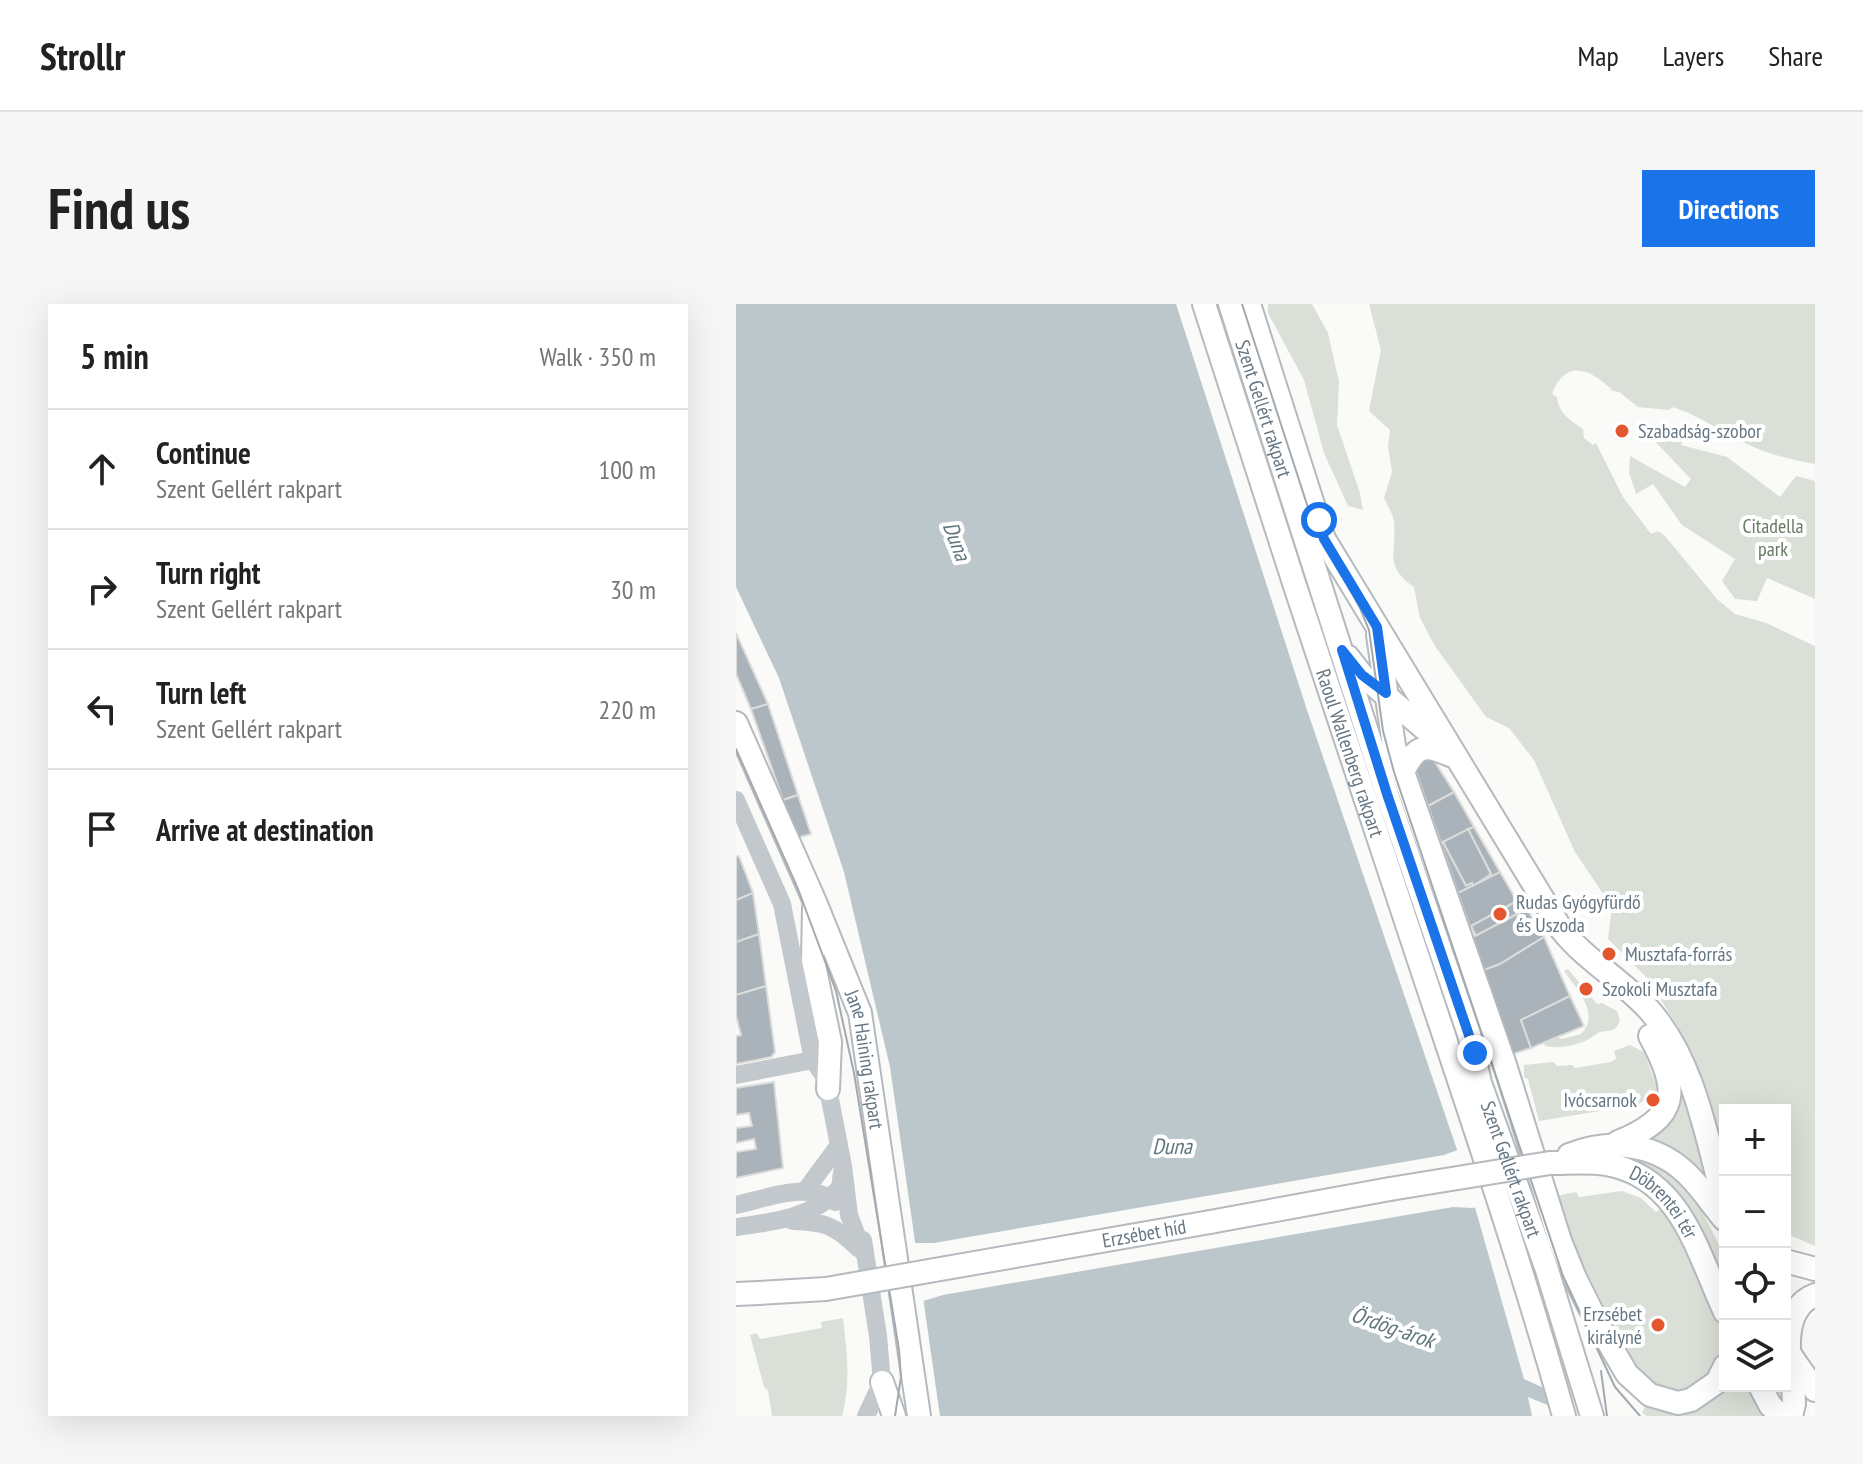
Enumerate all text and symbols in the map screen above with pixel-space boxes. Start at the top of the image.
text: Strollr [40,31,125,80]
text: Map [1577,37,1619,74]
text: Layers [1663,37,1724,74]
text: Share [1768,37,1823,74]
button: Directions [1642,170,1815,247]
text: Find us [48,172,190,244]
text: 5 min [80,334,149,378]
street label: Szent Gellért rakpart [1229,337,1298,481]
text: Walk · 350 m [539,340,656,373]
place label: Szabadság-szobor [1638,418,1762,444]
marker: Szabadság-szobor [1613,422,1631,440]
text: Continue [156,433,251,472]
icon: ahead [80,447,124,491]
text: 100 m [598,453,656,486]
text: Szent Gellért rakpart [156,472,342,505]
route start [1301,502,1337,538]
park label: Citadella park [1742,513,1804,562]
water label: Duna [937,518,978,566]
text: Turn right [156,553,260,592]
icon: right [80,567,124,611]
text: 30 m [610,573,656,606]
text: Szent Gellért rakpart [156,592,342,625]
street label: Raoul Wallenberg rakpart [1310,666,1390,841]
text: Turn left [156,673,246,712]
icon: left [80,687,124,731]
text: 220 m [598,693,656,726]
text: Szent Gellért rakpart [156,712,342,745]
icon: arrive [80,807,124,851]
text: Arrive at destination [156,810,374,849]
place label: Rudas Gyógyfürdő és Uszoda [1516,889,1641,938]
marker: Rudas Gyógyfürdő és Uszoda [1491,905,1509,923]
place label: Musztafa-forrás [1625,941,1732,967]
marker: Musztafa-forrás [1600,945,1618,963]
place label: Szokoli Musztafa [1602,976,1718,1002]
marker: Szokoli Musztafa [1577,980,1595,998]
street label: Jane Haining rakpart [839,985,890,1131]
route end [1457,1035,1493,1071]
place label: Ivócsarnok [1563,1087,1637,1113]
marker: Ivócsarnok [1644,1091,1662,1109]
street label: Szent Gellért rakpart [1475,1097,1547,1242]
map controls [1719,1104,1791,1392]
button: + [1719,1104,1791,1176]
water label: Duna [1152,1132,1193,1160]
street label: Döbrentei tér [1625,1160,1704,1243]
button: − [1719,1176,1791,1248]
street label: Erzsébet híd [1100,1213,1188,1254]
button: locate [1719,1248,1791,1320]
water label: Ördög-árok [1348,1300,1440,1355]
place label: Erzsébet királyné [1583,1301,1642,1350]
marker: Erzsébet királyné [1649,1316,1667,1334]
button: layers [1719,1320,1791,1392]

